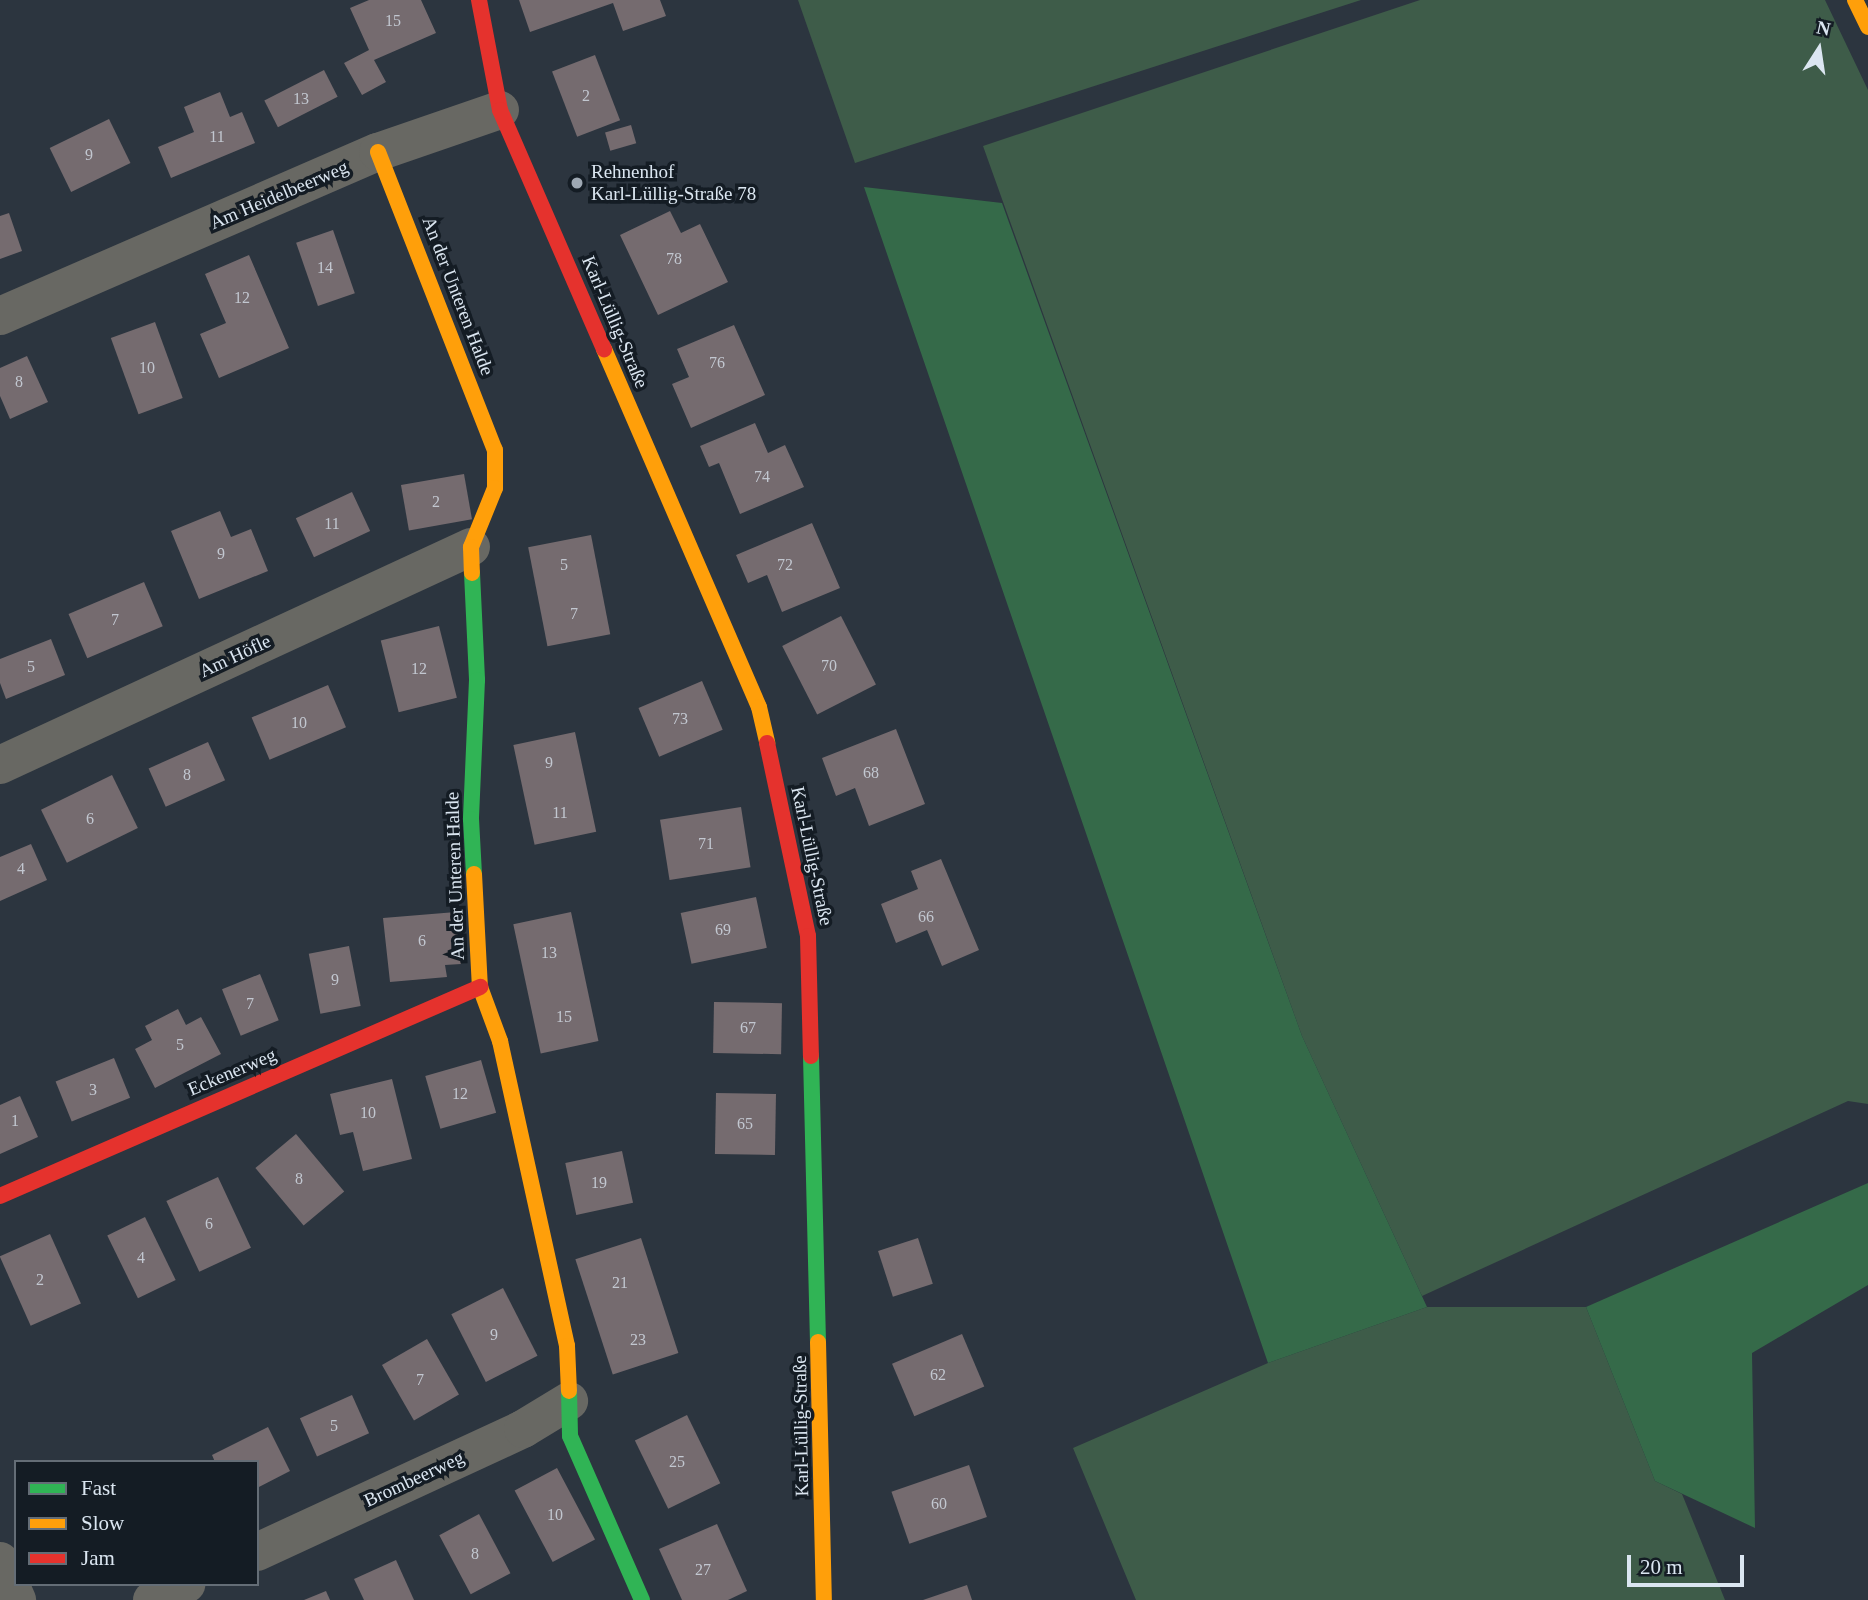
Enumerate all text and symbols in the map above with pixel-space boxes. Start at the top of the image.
house number: 15 [385,11,401,31]
north arrow [1784,14,1854,84]
text: N [1815,16,1832,40]
house number: 2 [582,86,590,106]
house number: 13 [293,89,309,109]
house number: 11 [209,127,225,147]
house number: 9 [85,145,93,165]
street label: Am Heidelbeerweg [206,156,352,234]
place label: Rehnenhof Karl-Lüllig-Straße 78 [591,161,756,205]
marker: Rehnenhof Karl-Lüllig-Straße 78 [569,175,585,191]
street label: An der Unteren Halde [417,213,499,379]
house number: 78 [666,249,682,269]
street label: Karl-Lüllig-Straße [577,252,653,392]
house number: 14 [317,258,333,278]
house number: 12 [234,288,250,308]
house number: 76 [709,353,725,373]
house number: 10 [139,358,155,378]
house number: 8 [15,372,23,392]
house number: 74 [754,467,770,487]
house number: 2 [432,492,440,512]
house number: 11 [324,514,340,534]
house number: 9 [217,544,225,564]
house number: 5 [560,555,568,575]
house number: 72 [777,555,793,575]
house number: 7 [570,604,578,624]
house number: 7 [111,610,119,630]
street label: Am Höfle [196,630,274,682]
house number: 70 [821,656,837,676]
house number: 5 [27,657,35,677]
house number: 12 [411,659,427,679]
house number: 73 [672,709,688,729]
house number: 10 [291,713,307,733]
house number: 9 [545,753,553,773]
house number: 68 [863,763,879,783]
house number: 8 [183,765,191,785]
street label: Karl-Lüllig-Straße [786,784,838,928]
street label: An der Unteren Halde [441,792,469,960]
house number: 11 [552,803,568,823]
house number: 6 [86,809,94,829]
house number: 71 [698,834,714,854]
house number: 4 [17,859,25,879]
house number: 66 [918,907,934,927]
house number: 69 [715,920,731,940]
house number: 6 [418,931,426,951]
house number: 13 [541,943,557,963]
house number: 9 [331,970,339,990]
house number: 7 [246,994,254,1014]
house number: 15 [556,1007,572,1027]
house number: 67 [740,1018,756,1038]
house number: 5 [176,1035,184,1055]
street label: Eckenerweg [184,1043,280,1101]
house number: 3 [89,1080,97,1100]
house number: 12 [452,1084,468,1104]
house number: 10 [360,1103,376,1123]
house number: 1 [11,1111,19,1131]
house number: 65 [737,1114,753,1134]
house number: 8 [295,1169,303,1189]
house number: 19 [591,1173,607,1193]
house number: 6 [205,1214,213,1234]
house number: 4 [137,1248,145,1268]
house number: 2 [36,1270,44,1290]
house number: 21 [612,1273,628,1293]
house number: 9 [490,1325,498,1345]
house number: 23 [630,1330,646,1350]
street label: Karl-Lüllig-Straße [788,1355,814,1497]
house number: 62 [930,1365,946,1385]
house number: 7 [416,1370,424,1390]
house number: 5 [330,1416,338,1436]
street label: Brombeerweg [360,1446,468,1512]
house number: 25 [669,1452,685,1472]
legend [14,1460,259,1586]
text: Fast [81,1476,116,1500]
house number: 60 [931,1494,947,1514]
house number: 10 [547,1505,563,1525]
text: Slow [81,1511,124,1535]
scale bar [1630,1540,1747,1584]
house number: 8 [471,1544,479,1564]
text: Jam [81,1546,115,1570]
text: 20 m [1640,1555,1683,1579]
house number: 27 [695,1560,711,1580]

